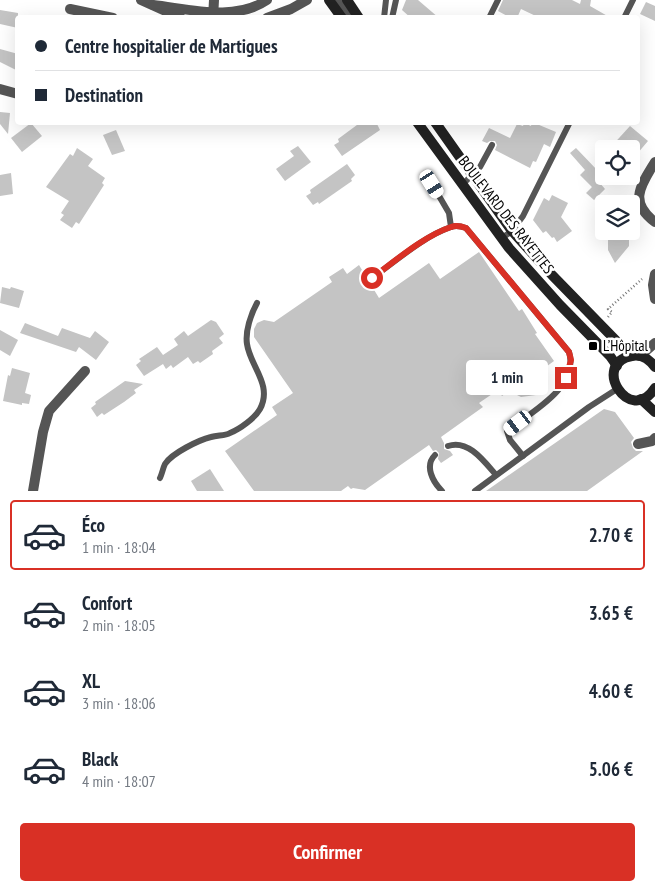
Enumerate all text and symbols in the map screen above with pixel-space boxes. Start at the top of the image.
text: Centre hospitalier de Martigues [65,34,278,58]
text: Destination [65,83,143,107]
map controls [595,140,640,240]
button: locate [595,140,640,185]
street label: BOULEVARD DES RAYETTES [454,152,558,277]
car [417,167,446,201]
button: layers [595,195,640,240]
route start [361,267,383,289]
place label: L’Hôpital [603,336,649,355]
marker: L’Hôpital [587,340,599,352]
callout: 1 min [466,360,548,396]
text: 1 min [491,367,523,387]
route end [555,367,577,389]
car [501,408,534,438]
icon: car [22,513,67,558]
text: Éco [82,513,105,537]
text: 2.70 € [589,523,633,547]
text: 1 min · 18:04 [82,537,156,557]
icon: car [22,591,67,636]
text: Confort [82,591,132,615]
text: 3.65 € [589,601,633,625]
text: 2 min · 18:05 [82,615,156,635]
icon: car [22,669,67,714]
text: XL [82,669,100,693]
text: 4.60 € [589,679,633,703]
text: 3 min · 18:06 [82,693,156,713]
icon: car [22,747,67,792]
text: Black [82,747,118,771]
text: 5.06 € [589,757,633,781]
text: 4 min · 18:07 [82,771,156,791]
button: Confirmer [20,823,635,881]

